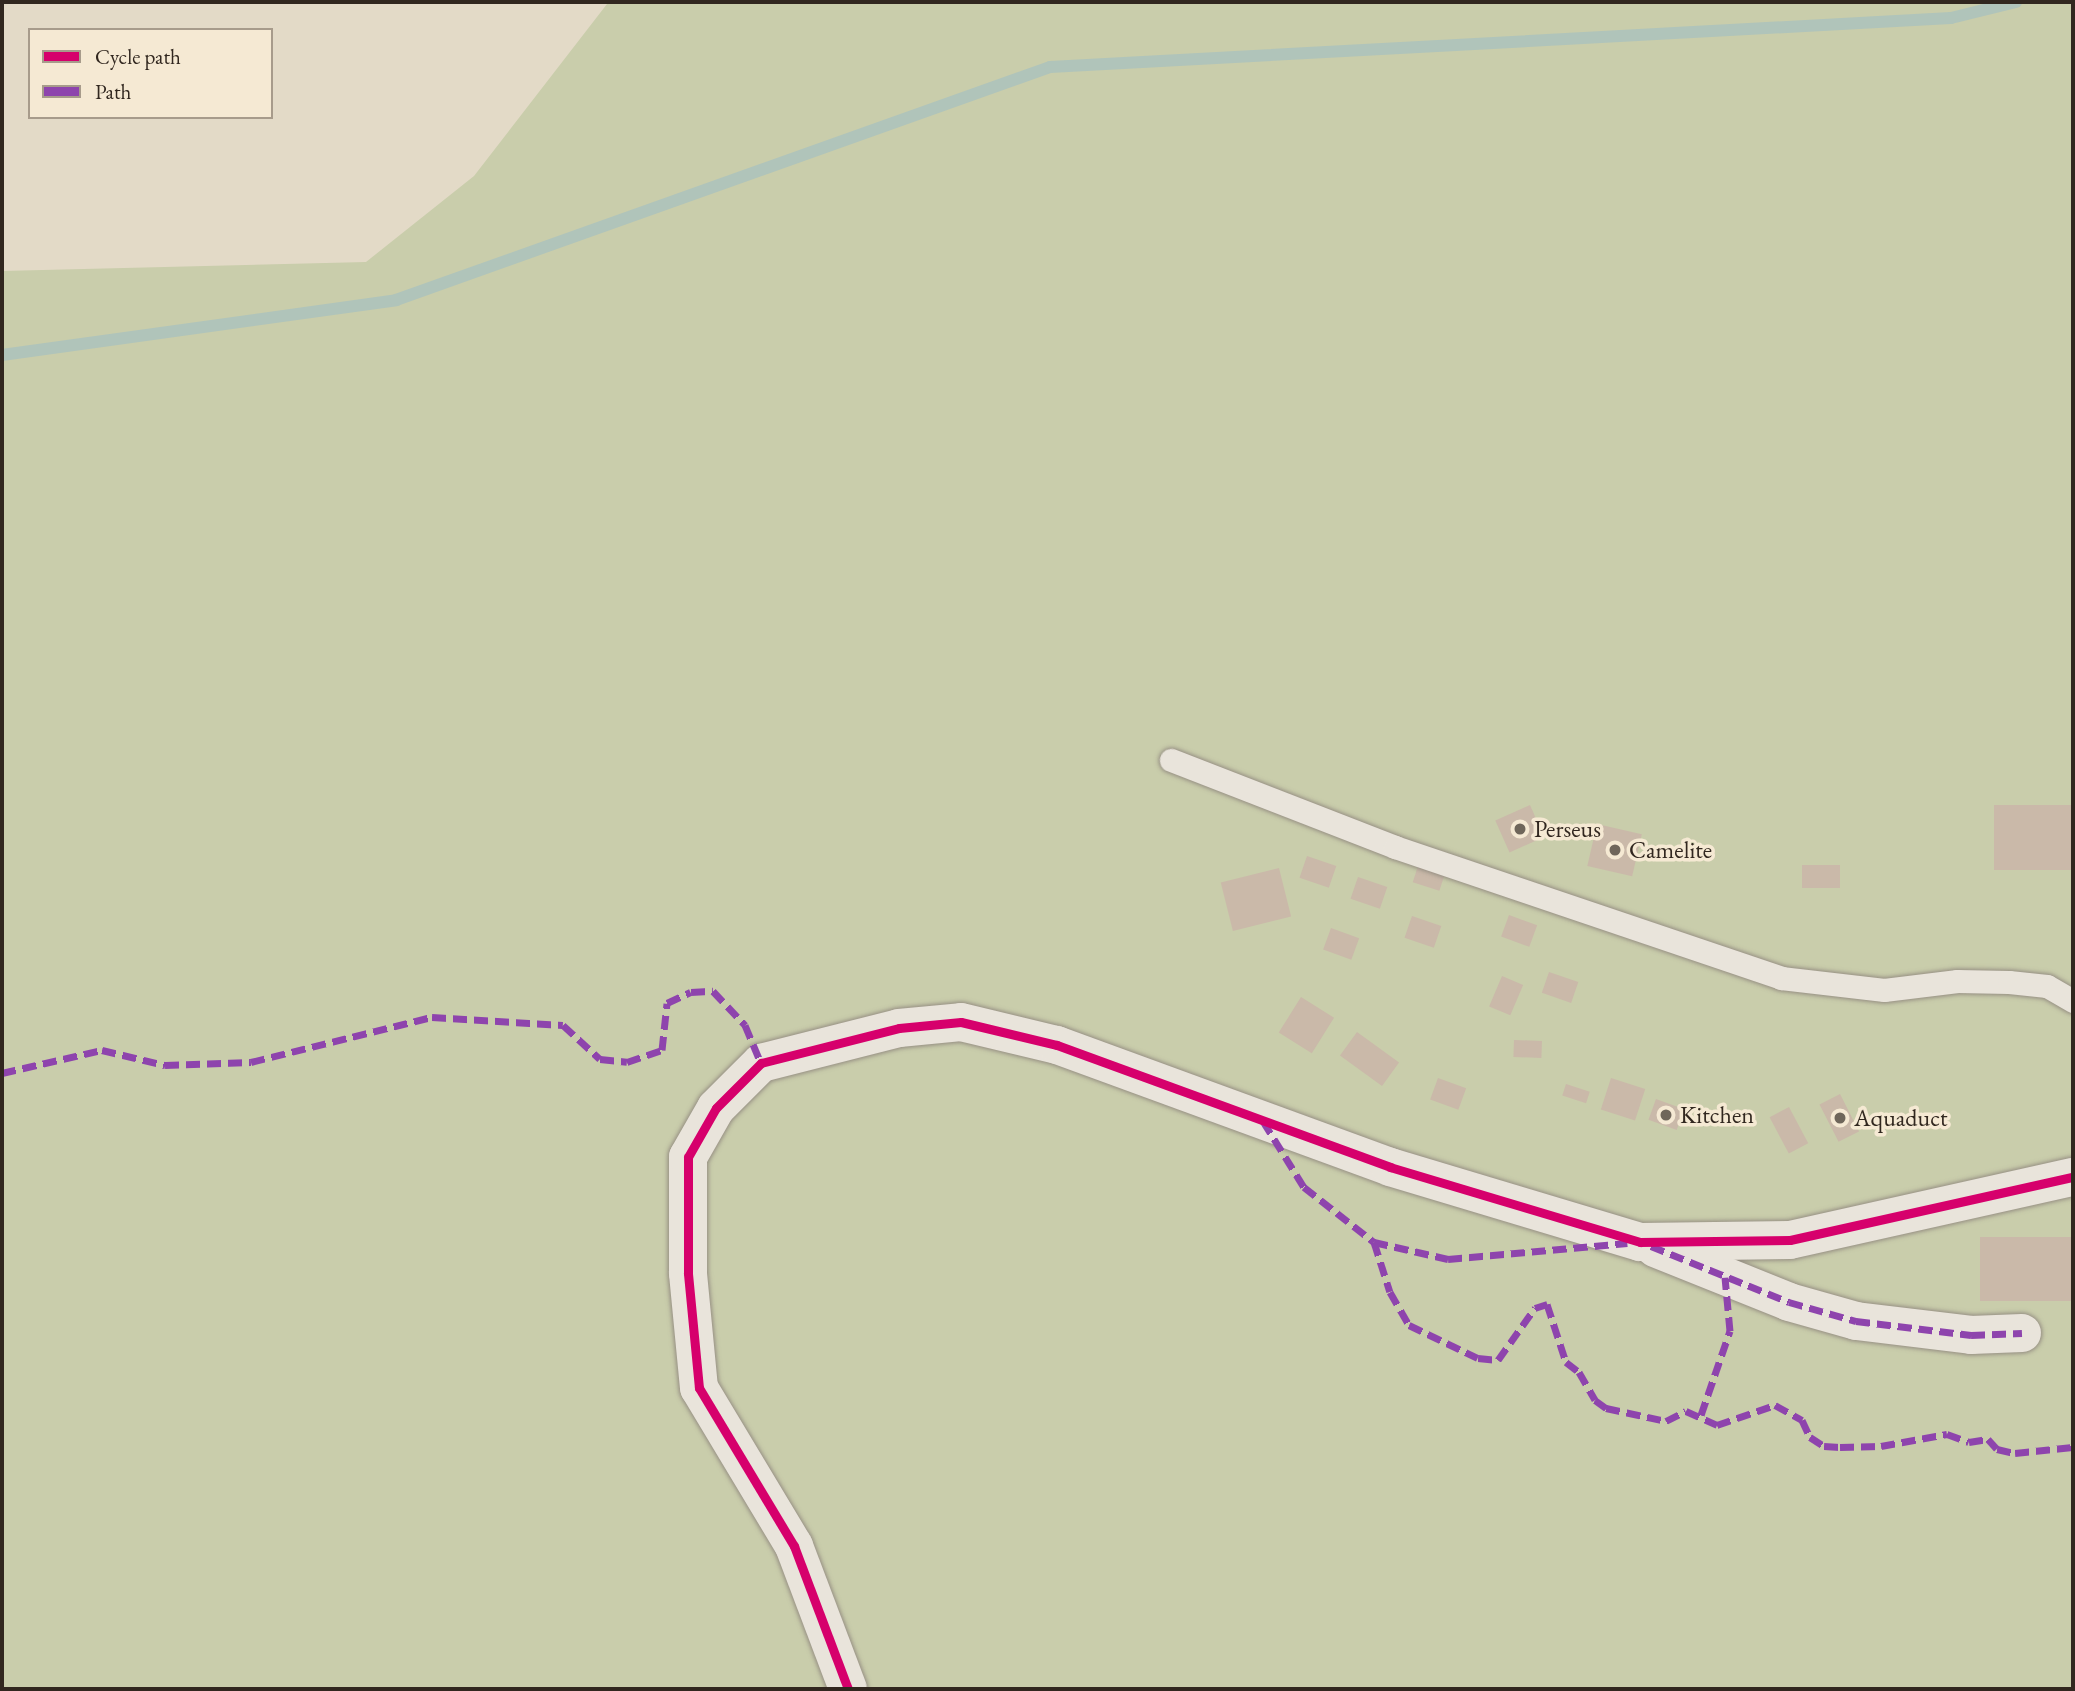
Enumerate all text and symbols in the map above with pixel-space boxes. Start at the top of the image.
legend [28,28,273,119]
text: Cycle path [95,43,181,70]
text: Path [95,78,131,105]
place label: Perseus [1534,815,1601,843]
marker: Perseus [1512,821,1528,837]
place label: Camelite [1629,836,1712,864]
marker: Camelite [1607,842,1623,858]
place label: Kitchen [1680,1101,1754,1129]
place label: Aquaduct [1854,1104,1947,1132]
marker: Kitchen [1658,1107,1674,1123]
marker: Aquaduct [1832,1110,1848,1126]

